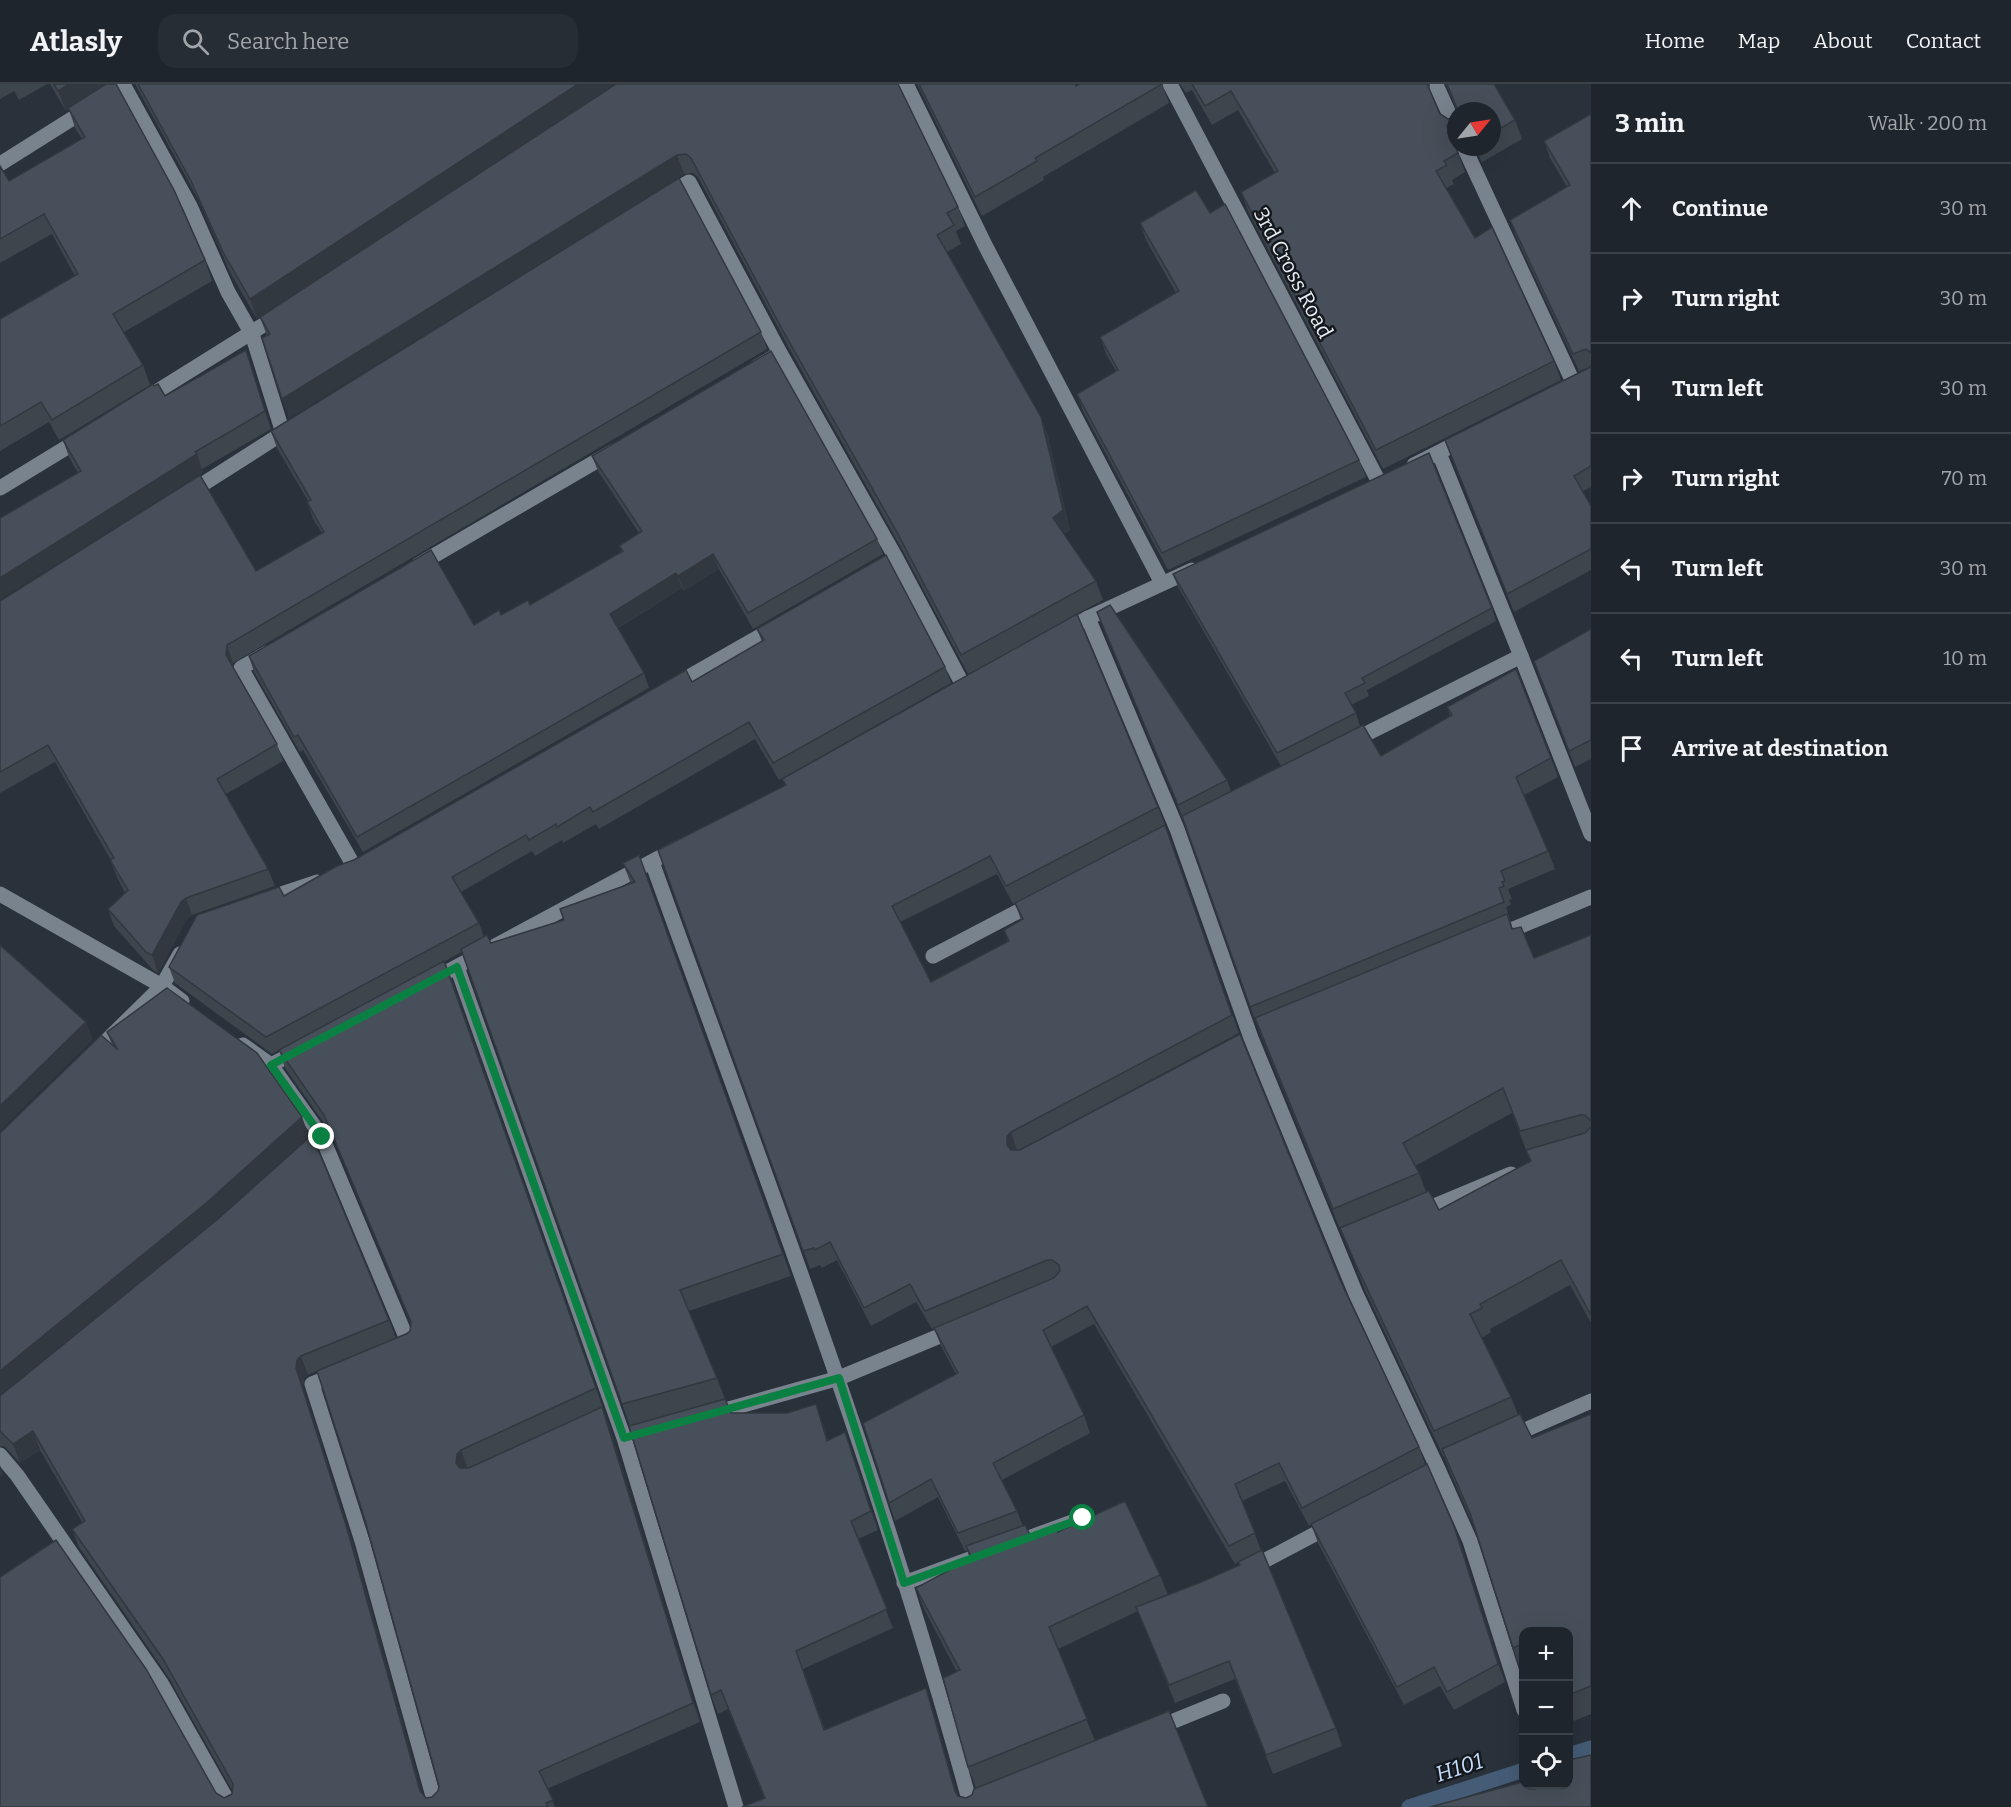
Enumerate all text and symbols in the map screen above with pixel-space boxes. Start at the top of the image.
search box [158,14,578,68]
text: Atlasly [30,25,122,58]
icon: search [179,25,212,58]
text: Search here [227,28,349,55]
text: Home [1645,28,1705,54]
text: Map [1738,28,1780,54]
text: About [1813,28,1873,54]
text: Contact [1906,28,1981,54]
north arrow [1447,102,1501,156]
text: 3 min [1615,108,1684,139]
text: Walk · 200 m [1868,111,1987,135]
icon: ahead [1615,192,1648,225]
text: Continue [1672,195,1768,222]
text: 30 m [1940,196,1987,220]
street label: 3rd Cross Road [1248,203,1338,343]
icon: right [1615,282,1648,315]
text: Turn right [1672,285,1780,312]
text: 30 m [1940,286,1987,310]
icon: left [1615,372,1648,405]
text: Turn left [1672,375,1764,402]
text: 30 m [1940,376,1987,400]
icon: right [1615,462,1648,495]
text: Turn right [1672,465,1780,492]
text: 70 m [1941,466,1987,490]
icon: left [1615,552,1648,585]
text: Turn left [1672,555,1764,582]
text: 30 m [1940,556,1987,580]
icon: left [1615,642,1648,675]
text: Turn left [1672,645,1764,672]
text: 10 m [1943,646,1987,670]
icon: arrive [1615,732,1648,765]
text: Arrive at destination [1672,735,1888,762]
route end [308,1123,334,1149]
route start [1069,1504,1095,1530]
map controls [1519,1627,1573,1789]
button: + [1519,1627,1573,1681]
button: − [1519,1681,1573,1735]
button: locate [1519,1735,1573,1789]
water label: H101 [1432,1747,1486,1788]

